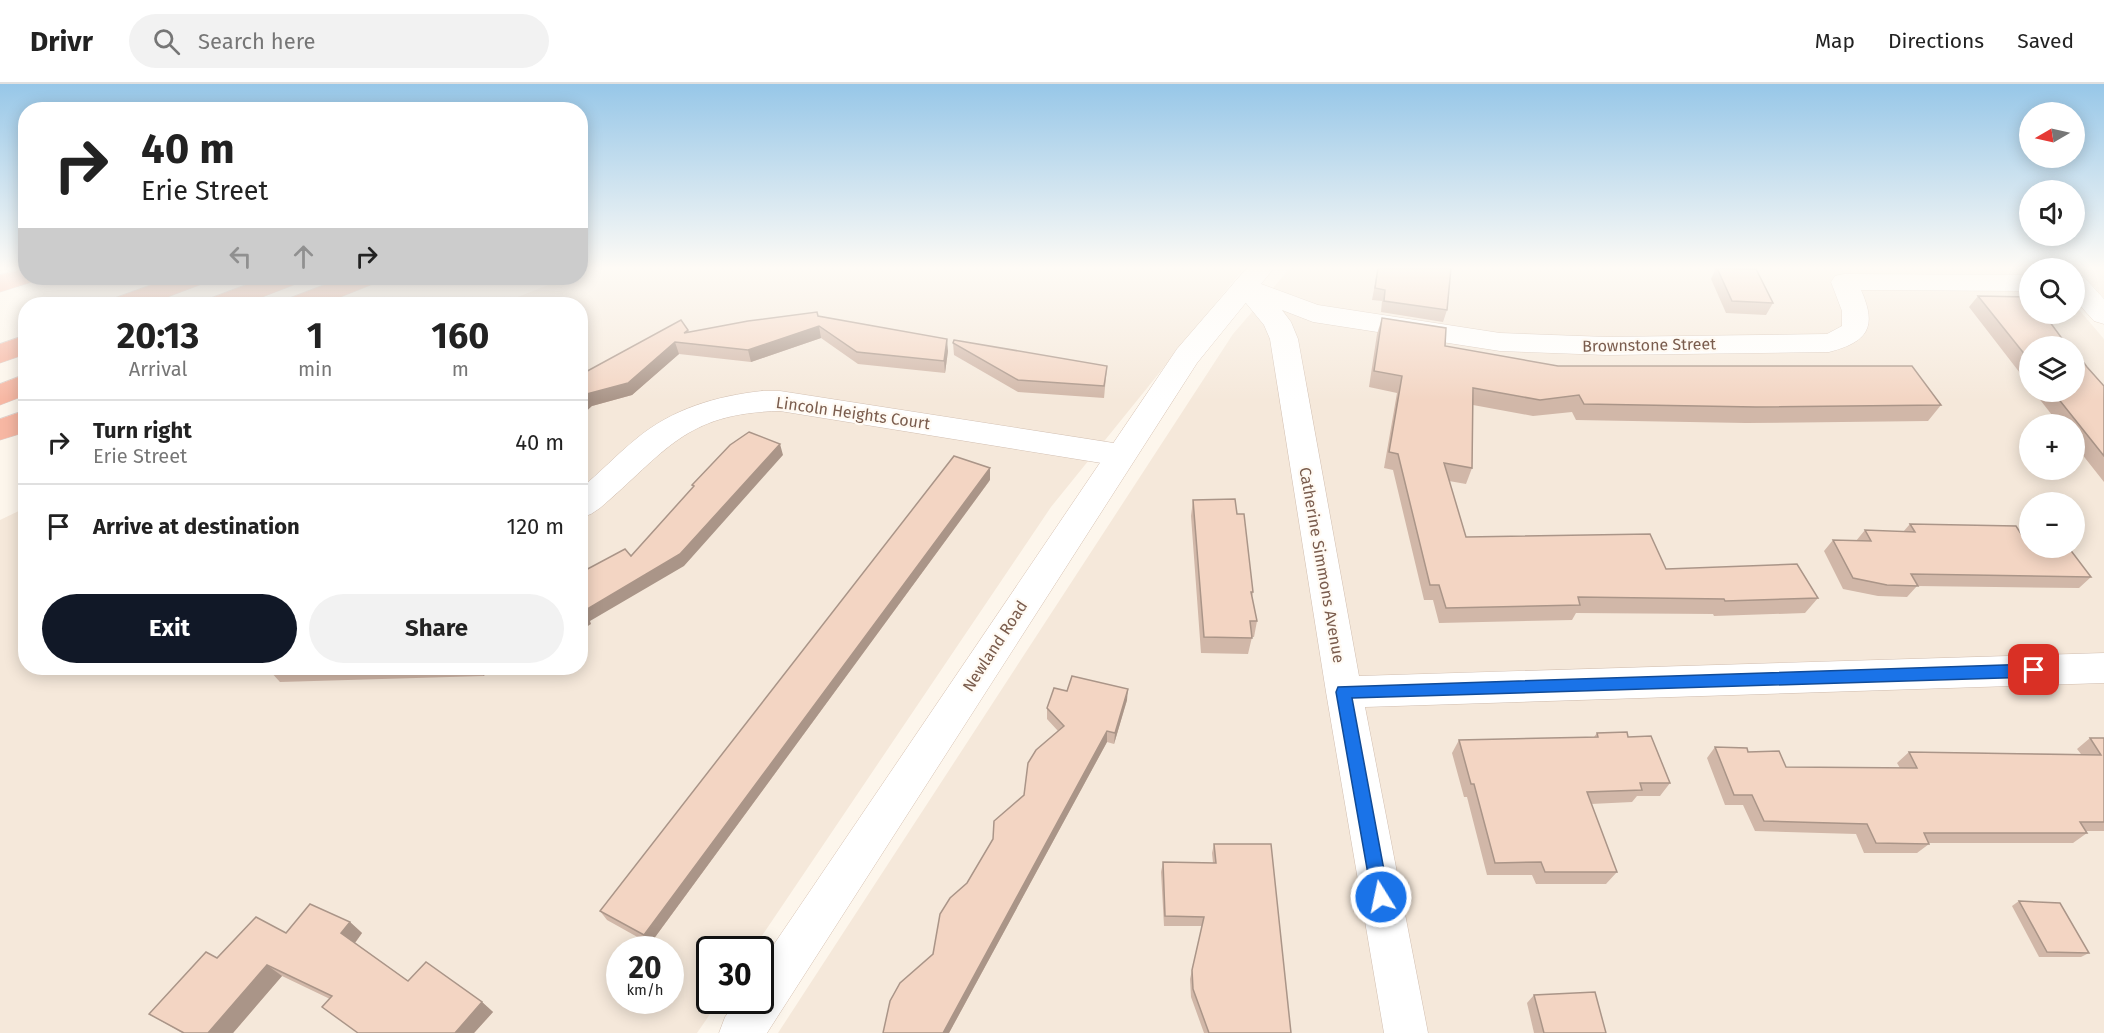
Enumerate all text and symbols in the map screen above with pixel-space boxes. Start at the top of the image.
search box [129,14,549,68]
text: Drivr [30,25,93,58]
icon: search [150,25,183,58]
text: Search here [198,28,315,55]
text: Map [1815,28,1855,54]
text: Directions [1888,28,1984,54]
text: Saved [2017,28,2074,54]
north arrow [2019,102,2085,168]
map controls [2019,102,2085,558]
text: 40 m [141,124,235,174]
icon: right [42,126,120,204]
text: Erie Street [141,175,268,207]
button: sound [2019,180,2085,246]
icon: left [224,240,257,273]
icon: ahead [287,240,320,273]
icon: right [350,240,383,273]
button: search [2019,258,2085,324]
text: 20:13 [117,314,199,358]
text: 1 [307,314,324,358]
text: 160 [431,314,489,358]
street label: Brownstone Street [1582,334,1716,356]
button: layers [2019,336,2085,402]
text: Arrival [129,357,187,381]
text: min [298,357,332,381]
text: m [452,357,469,381]
street label: Lincoln Heights Court [775,393,931,433]
button: + [2019,414,2085,480]
text: Turn right [93,417,192,444]
icon: right [42,426,75,459]
text: 40 m [515,429,564,456]
text: Erie Street [93,444,187,468]
street label: Catherine Simmons Avenue [1295,466,1349,664]
button: − [2019,492,2085,558]
icon: arrive [42,510,75,543]
text: Arrive at destination [93,513,300,540]
text: 120 m [507,513,564,540]
button: Exit [42,594,297,663]
button: Share [309,594,564,663]
street label: Newland Road [959,597,1031,695]
pin [2008,644,2059,695]
icon: arrive [2017,653,2050,686]
position arrow [1349,865,1413,929]
speed limit sign: 30 [696,936,774,1014]
text: 20 [628,950,662,986]
text: km/h [626,981,664,999]

